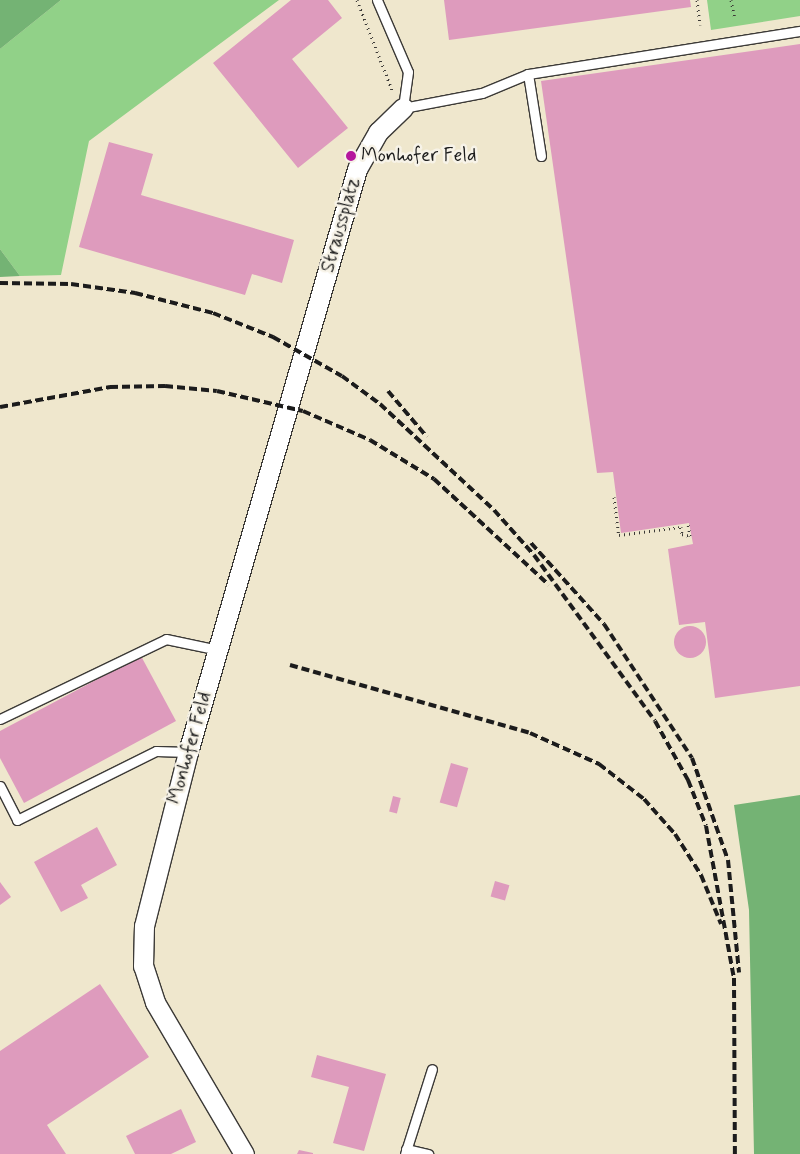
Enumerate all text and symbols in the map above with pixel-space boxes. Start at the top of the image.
place label: Monhofer Feld [361,145,477,167]
marker: Monhofer Feld [345,150,357,162]
street label: Straussplatz [317,175,365,275]
street label: Monhofer Feld [163,689,217,807]

